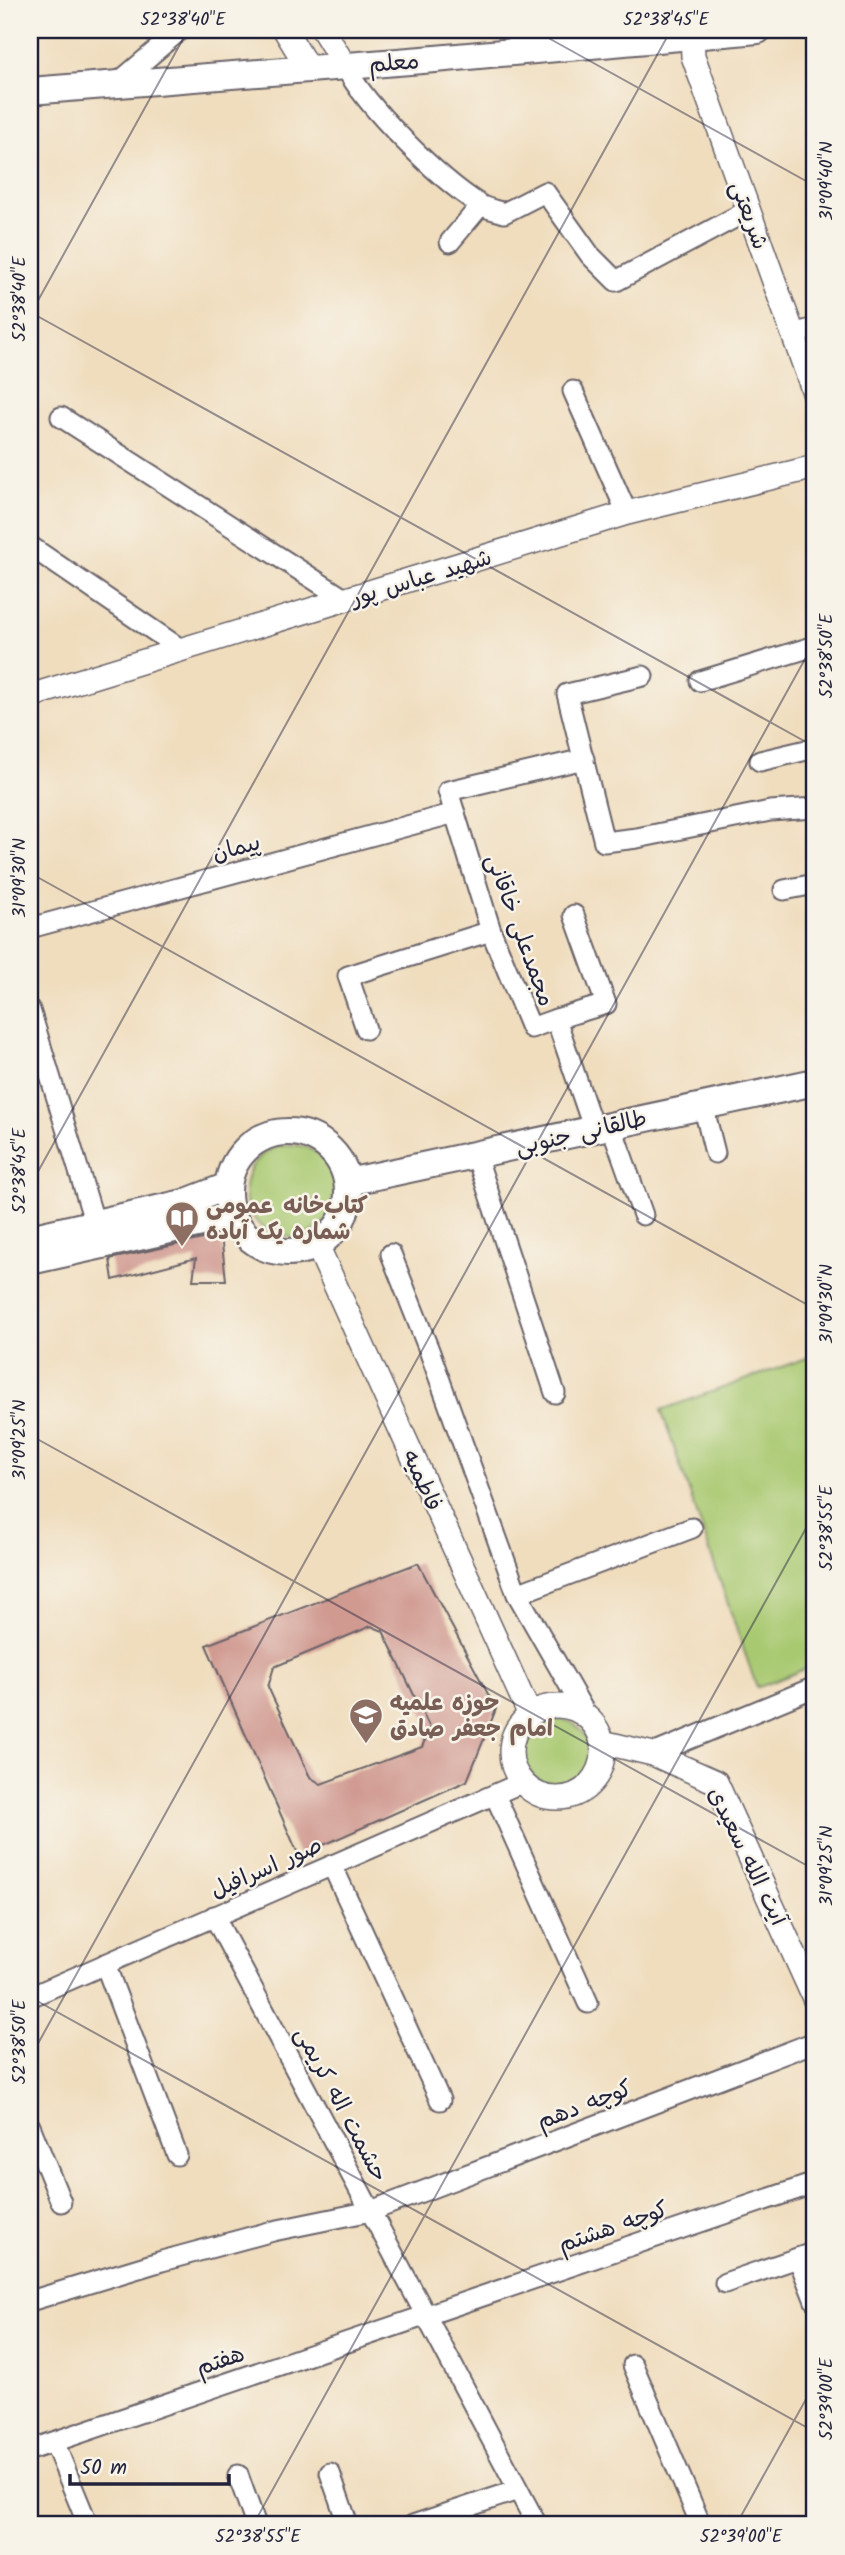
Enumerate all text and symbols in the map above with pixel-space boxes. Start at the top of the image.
text: 52°38'40"E [140,6,226,35]
text: 52°38'45"E [623,6,709,35]
street label: معلم [368,44,421,84]
text: 31°09'40"N [813,141,842,221]
street label: شریعتی [719,176,777,255]
text: 52°38'40"E [6,256,35,342]
street label: شهید عباس پور [345,540,496,618]
text: 52°38'50"E [813,613,842,699]
street label: پیمان [208,825,265,873]
text: 31°09'30"N [6,838,35,918]
street label: مجمدعلی خاقانی [475,849,563,1012]
street label: طالقانی جنوبی [512,1101,651,1167]
text: 52°38'45"E [6,1128,35,1214]
place label: کتاب‌خانه عمومی شماره یک آباده [206,1189,368,1251]
library icon: کتاب‌خانه عمومی شماره یک آباده [163,1199,201,1248]
text: 31°09'30"N [813,1264,842,1344]
text: 31°09'25"N [6,1400,35,1480]
street label: فاطمیه [392,1444,451,1517]
text: 52°38'55"E [813,1485,842,1571]
place label: حوزه علمیه امام جعفر صادق [390,1686,553,1748]
school or university icon: حوزه علمیه امام جعفر صادق [347,1696,385,1745]
street label: آیت الله سعیدی [697,1781,796,1934]
text: 31°09'25"N [813,1826,842,1906]
street label: صور اسرافیل [205,1828,329,1910]
text: 52°38'50"E [6,1999,35,2085]
street label: حشمت اله کریمی [284,2021,396,2189]
street label: کوچه دهم [532,2071,638,2141]
street label: کوچه هشتم [554,2192,674,2264]
street label: هفتم [192,2337,250,2387]
text: 52°39'00"E [813,2357,842,2440]
scale bar [70,2443,229,2487]
text: 50 m [80,2452,127,2485]
text: 52°38'55"E [215,2523,301,2552]
text: 52°39'00"E [700,2523,783,2552]

